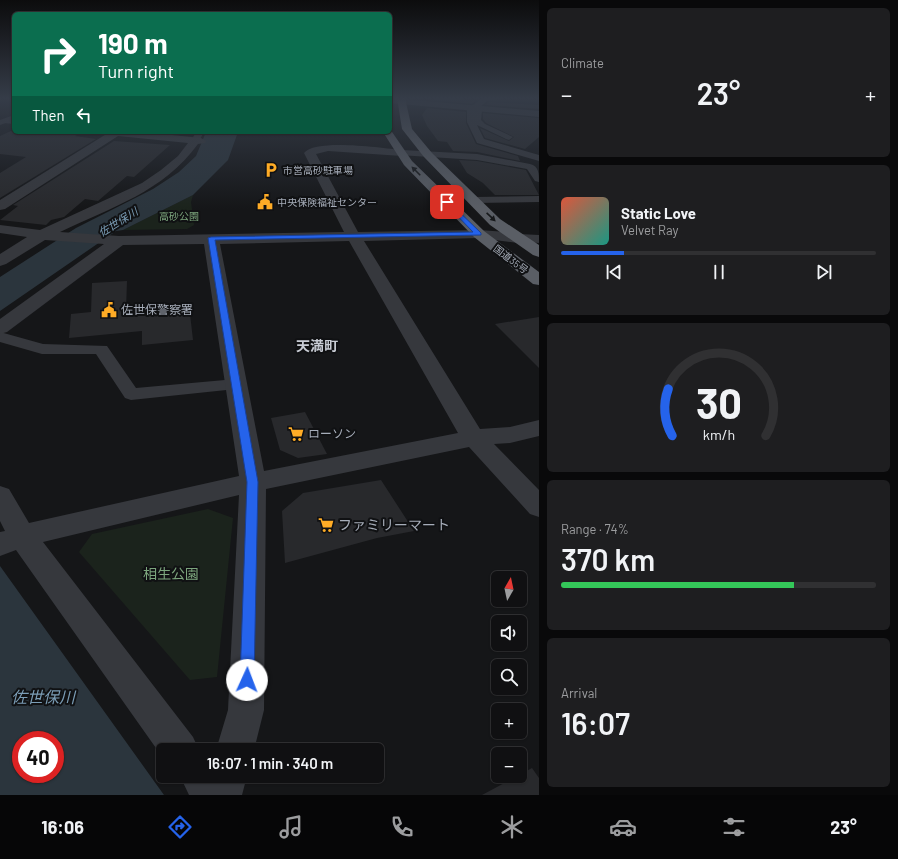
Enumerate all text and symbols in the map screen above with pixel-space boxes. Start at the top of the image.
text: 190 m [98,26,168,60]
icon: right [32,28,84,80]
text: Climate [561,55,604,71]
text: Turn right [98,60,174,82]
text: 23° [697,75,740,111]
text: − [561,81,572,107]
text: + [865,81,876,107]
icon: left [73,104,95,126]
text: Then [32,106,65,124]
parking icon: 市営高砂駐車場 [262,161,280,179]
place label: 市営高砂駐車場 [283,164,353,176]
one-way arrow [411,166,421,176]
pin [430,185,464,219]
icon: arrive [436,191,458,213]
public building icon: 中央保険福祉センター [256,193,274,211]
place label: 中央保険福祉センター [277,196,377,208]
water label: 佐世保川 [96,204,141,239]
text: Static Love [621,204,696,222]
park label: 高砂公園 [159,210,199,222]
one-way arrow [486,212,496,222]
text: Velvet Ray [621,222,679,238]
street label: 国道35号 [491,242,531,276]
icon: previous [603,261,625,283]
icon: pause [708,261,730,283]
icon: next [813,261,835,283]
public building icon: 佐世保警察署 [100,301,118,319]
place label: 佐世保警察署 [121,302,193,316]
district label: 天満町 [296,337,338,354]
text: 30 [695,376,742,426]
supermarket icon: ローソン [287,425,305,443]
text: km/h [702,425,735,442]
place label: ローソン [308,426,356,440]
supermarket icon: ファミリーマート [317,516,335,534]
place label: ファミリーマート [338,516,450,533]
text: Range · 74% [561,521,629,537]
text: 370 km [561,541,655,577]
park label: 相生公園 [143,565,199,582]
north arrow [491,571,527,607]
map controls [491,571,527,783]
button: sound [491,615,527,651]
position arrow [226,659,268,701]
button: search [491,659,527,695]
text: Arrival [561,685,597,701]
water label: 佐世保川 [11,687,77,706]
button: + [491,703,527,739]
text: 16:07 [561,705,630,741]
speed limit sign: 40 [12,731,64,783]
button: − [491,747,527,783]
text: 16:07 · 1 min · 340 m [207,754,333,772]
icon: directions [166,813,194,841]
icon: music [277,813,305,841]
icon: phone [388,813,416,841]
icon: climate [498,813,526,841]
icon: car [609,813,637,841]
icon: filters [720,813,748,841]
text: 16:06 [41,816,84,838]
text: 23° [830,816,857,838]

